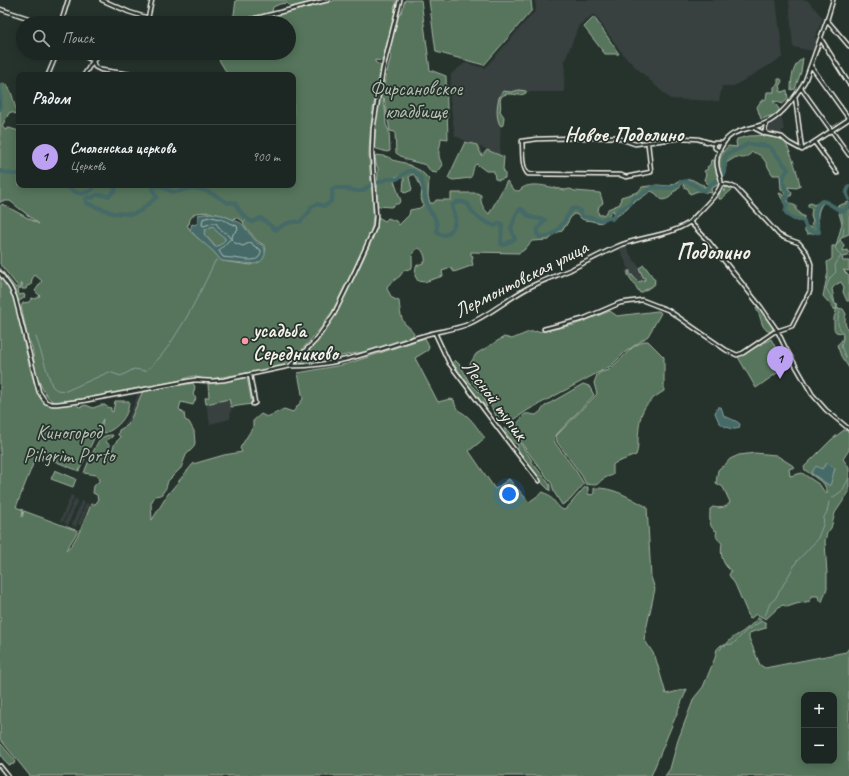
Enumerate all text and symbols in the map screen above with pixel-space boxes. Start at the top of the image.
search box [16,16,296,60]
icon: search [30,27,52,49]
text: Поиск [62,29,94,48]
park label: Фирсановское кладбище [370,76,464,124]
text: Рядом [32,88,70,109]
district label: Новое Подолино [565,121,685,147]
text: Смоленская церковь [70,139,176,158]
text: 1 [42,149,48,165]
text: 900 m [252,149,280,165]
text: Церковь [70,158,105,174]
street label: Лермонтовская улица [450,234,594,323]
district label: Подолино [677,238,751,266]
place label: усадьба Середниково [251,318,340,366]
marker: усадьба Середниково [240,336,250,346]
pin: 1 [767,346,793,379]
street label: Лесной тупик [456,355,535,447]
park label: Киногород Piligrim Porto [23,420,116,468]
your location [499,484,519,504]
map controls [801,692,837,764]
button: + [801,692,837,728]
button: − [801,728,837,764]

